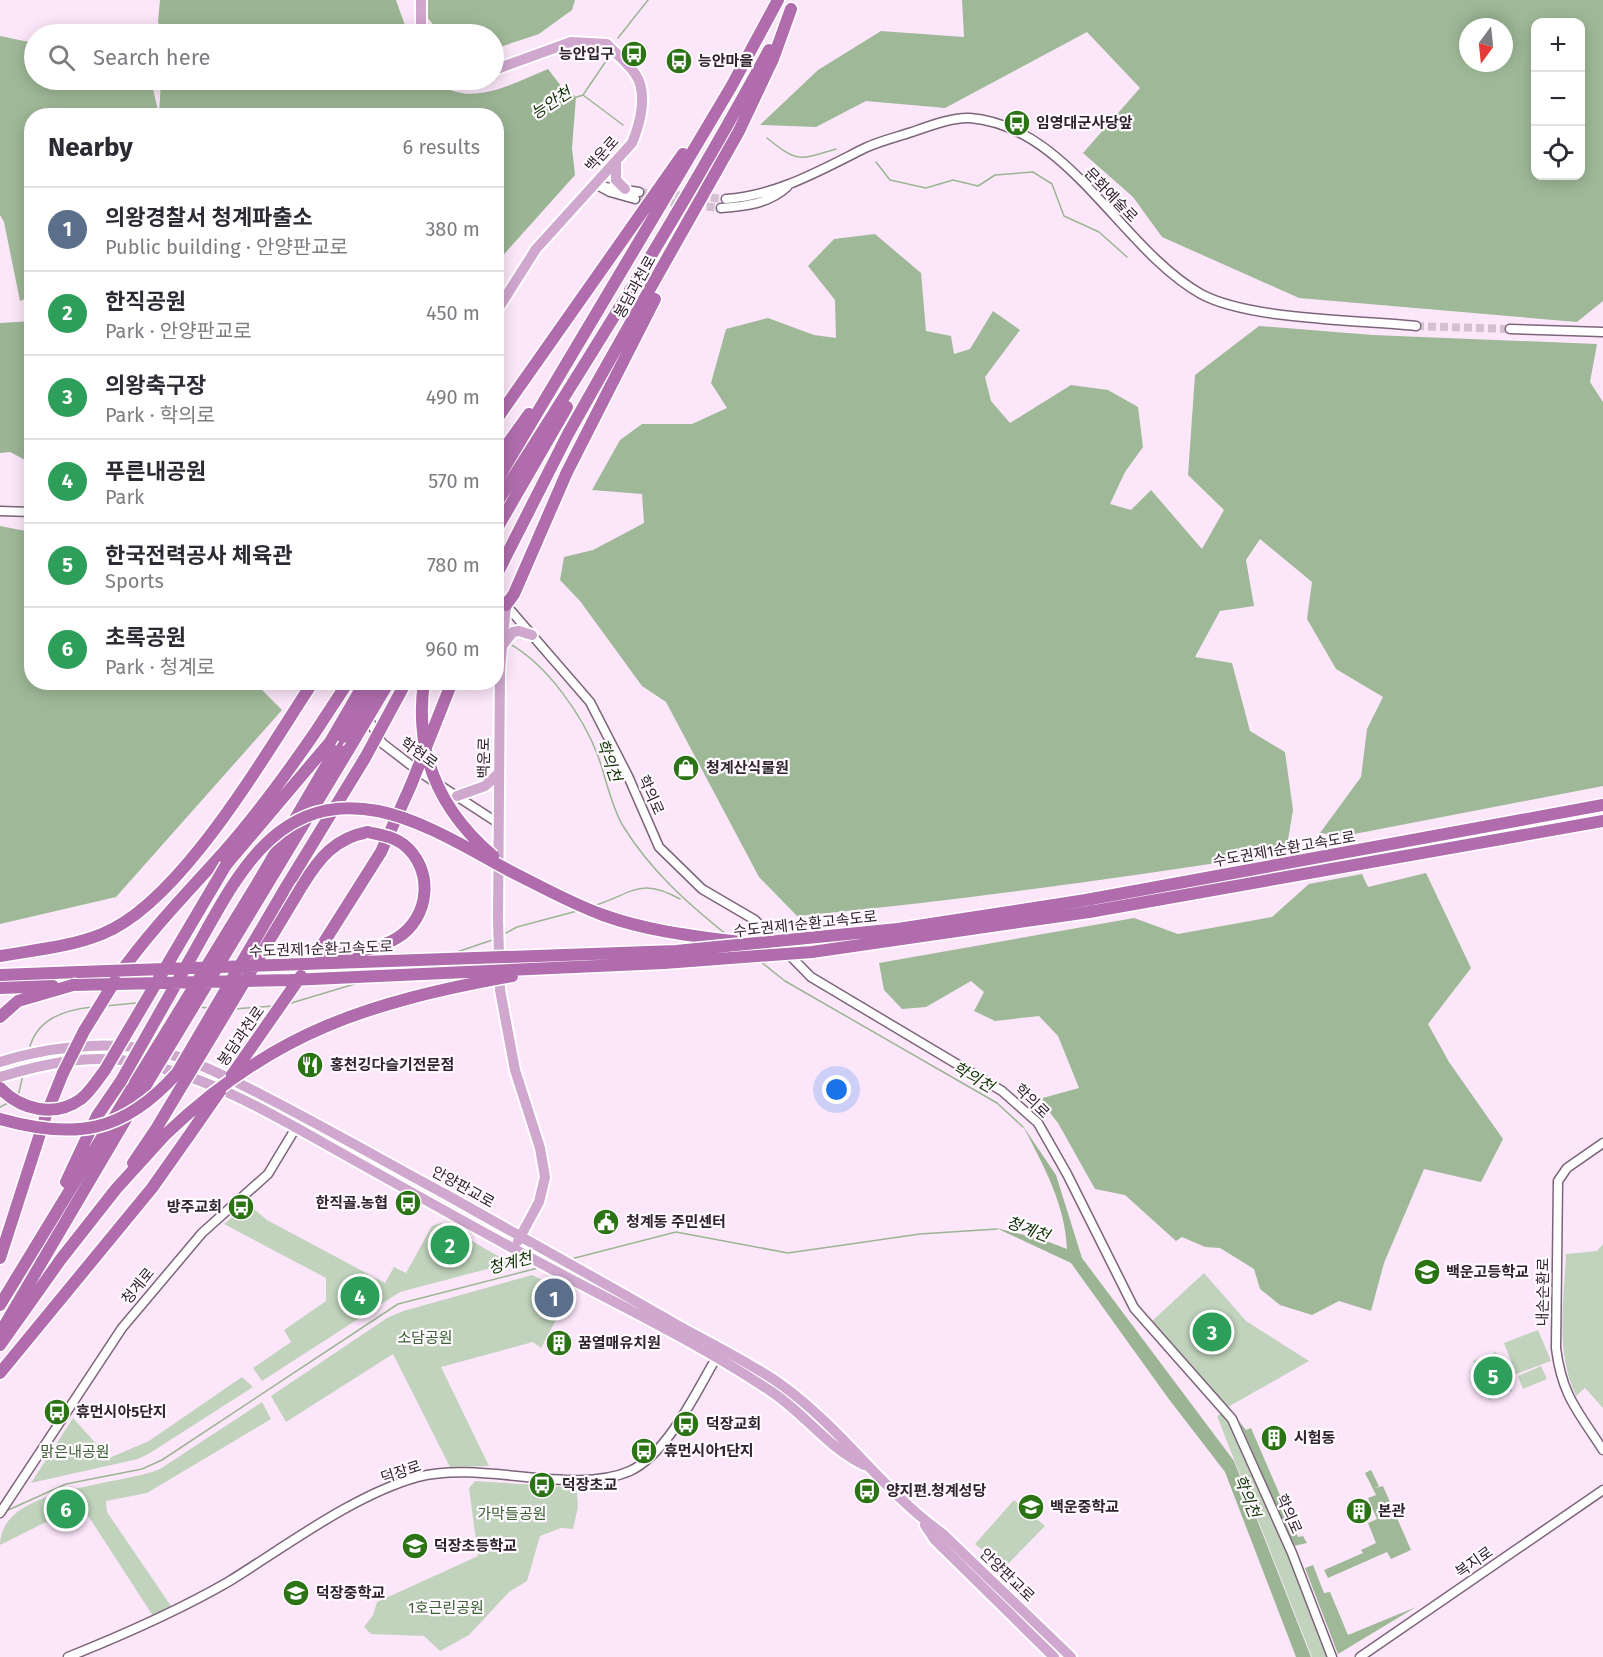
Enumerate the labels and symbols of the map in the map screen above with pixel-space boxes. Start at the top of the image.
north arrow [1459,18,1513,72]
bus stop icon: 능안입구 [619,39,649,69]
place label: 능안입구 [559,45,614,63]
bus stop icon: 능안마을 [664,46,694,76]
place label: 능안마을 [698,52,753,70]
water label: 능안천 [527,82,577,123]
bus stop icon: 임영대군사당앞 [1002,108,1032,138]
place label: 임영대군사당앞 [1036,114,1133,132]
street label: 백운로 [581,133,623,175]
street label: 문화예술로 [1081,164,1141,226]
street label: 봉담과천로 [610,252,660,322]
street label: 학현로 [397,734,441,772]
water label: 학의천 [593,736,626,786]
street label: 백운로 [475,737,493,779]
shop icon: 청계산식물원 [671,753,701,783]
place label: 청계산식물원 [706,759,789,777]
street label: 학의로 [634,772,668,818]
street label: 수도권제1순환고속도로 [1211,828,1357,870]
street label: 수도권제1순환고속도로 [732,907,878,941]
street label: 수도권제1순환고속도로 [248,937,394,961]
street label: 봉담과천로 [214,1003,268,1069]
restaurant icon: 홍천깅다슬기전문점 [295,1050,325,1080]
place label: 홍천깅다슬기전문점 [330,1056,454,1074]
water label: 학의천 [949,1058,999,1097]
your location [822,1075,851,1104]
street label: 학의로 [1011,1080,1053,1122]
street label: 안양판교로 [428,1162,498,1212]
bus stop icon: 한직골.농협 [393,1188,423,1218]
bus stop icon: 방주교회 [226,1192,256,1222]
place label: 한직골.농협 [315,1194,388,1212]
place label: 방주교회 [167,1198,222,1216]
public building icon: 청계동 주민센터 [591,1207,621,1237]
place label: 청계동 주민센터 [626,1213,726,1231]
water label: 청계천 [1004,1213,1054,1246]
pin: 2 [430,1222,470,1268]
water label: 청계천 [486,1248,536,1278]
school or university icon: 백운고등학교 [1412,1257,1442,1287]
street label: 내손순환로 [1533,1257,1553,1327]
place label: 백운고등학교 [1446,1263,1529,1281]
street label: 청계로 [118,1264,158,1308]
pin: 4 [340,1274,380,1318]
pin: 1 [534,1276,574,1320]
pin: 3 [1192,1310,1232,1354]
building icon: 꿈열매유치원 [544,1328,574,1358]
park label: 소담공원 [397,1329,453,1347]
place label: 꿈열매유치원 [578,1334,661,1352]
pin: 5 [1474,1354,1512,1398]
bus stop icon: 휴먼시아5단지 [42,1397,72,1427]
place label: 휴먼시아5단지 [76,1403,167,1421]
bus stop icon: 덕장교회 [671,1409,701,1439]
place label: 덕장교회 [706,1415,761,1433]
building icon: 시험동 [1259,1423,1289,1453]
place label: 시험동 [1294,1429,1336,1447]
bus stop icon: 휴먼시아1단지 [629,1436,659,1466]
place label: 휴먼시아1단지 [664,1442,754,1460]
park label: 맑은내공원 [40,1443,110,1461]
street label: 덕장로 [379,1457,423,1487]
bus stop icon: 덕장초교 [527,1470,557,1500]
water label: 학의천 [1230,1472,1265,1522]
place label: 덕장초교 [562,1476,617,1494]
bus stop icon: 양지편.청계성당 [852,1476,882,1506]
place label: 양지편.청계성당 [886,1482,986,1500]
pin: 6 [46,1486,86,1532]
street label: 학의로 [1272,1491,1306,1537]
school or university icon: 백운중학교 [1016,1492,1046,1522]
building icon: 본관 [1344,1496,1374,1526]
place label: 백운중학교 [1050,1498,1119,1516]
place label: 본관 [1378,1502,1406,1520]
park label: 가막들공원 [477,1505,547,1523]
school or university icon: 덕장초등학교 [400,1531,430,1561]
place label: 덕장초등학교 [434,1537,517,1555]
street label: 복지로 [1452,1543,1496,1581]
street label: 안양판교로 [976,1545,1038,1605]
school or university icon: 덕장중학교 [281,1578,311,1608]
place label: 덕장중학교 [316,1584,385,1602]
park label: 1호근린공원 [408,1599,484,1617]

